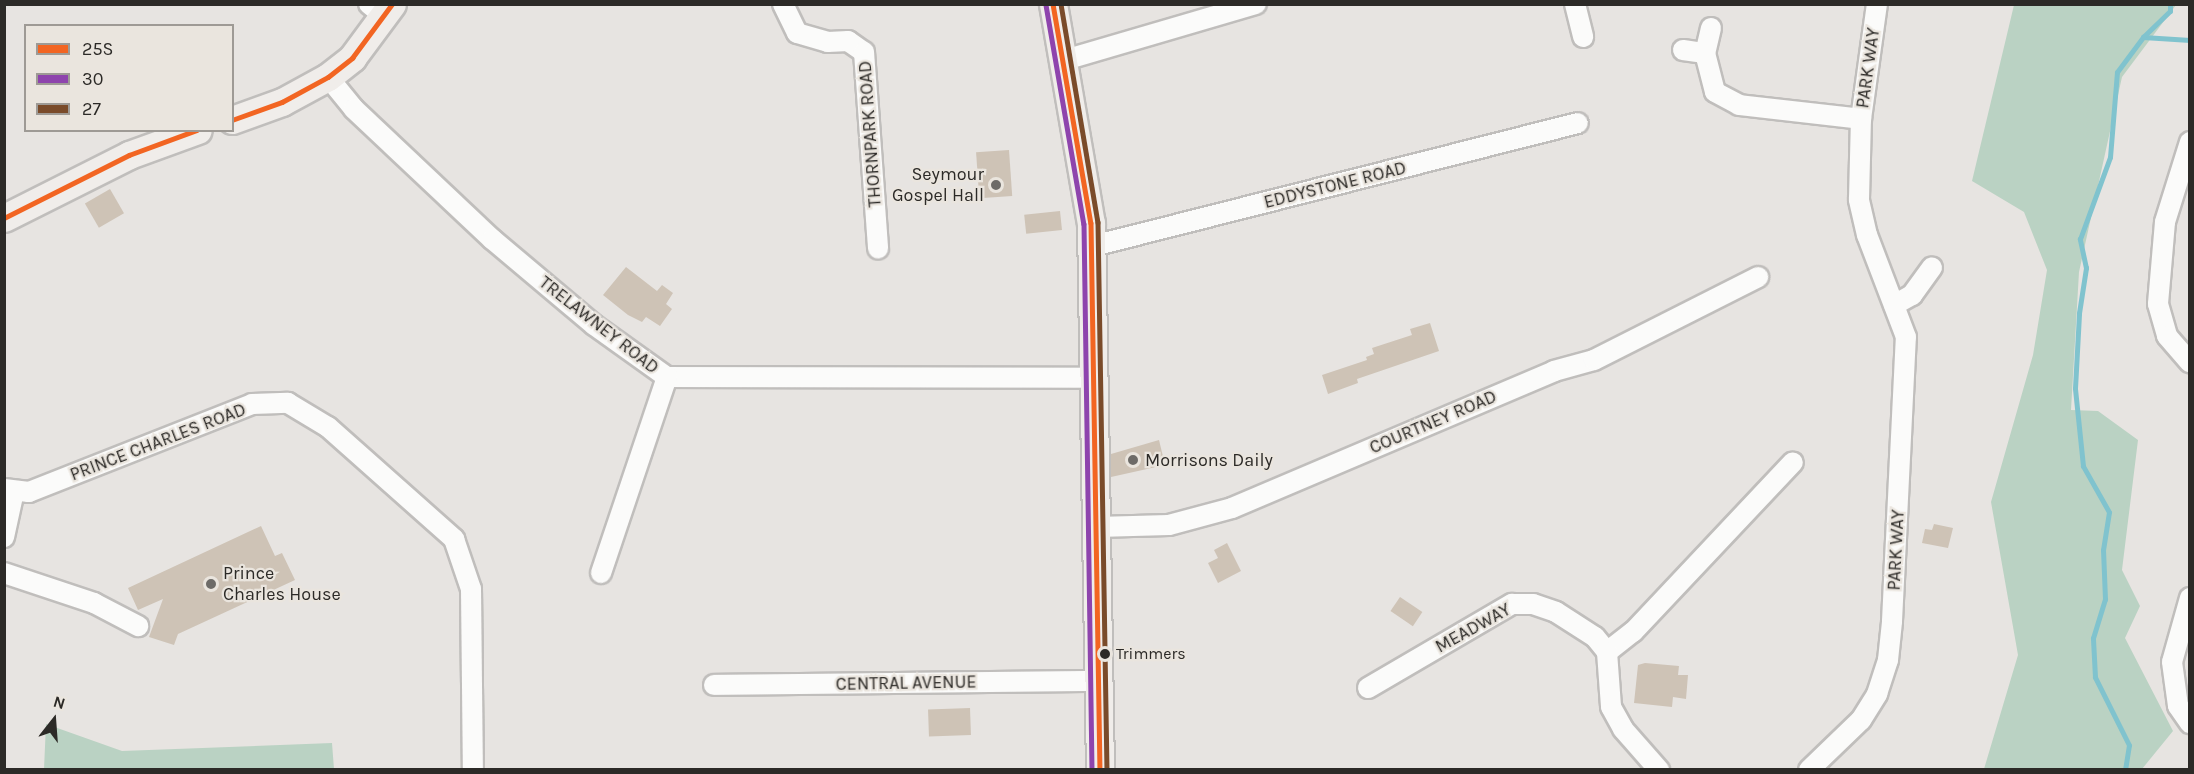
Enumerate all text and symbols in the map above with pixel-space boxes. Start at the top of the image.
legend [24,24,234,132]
street label: PARK WAY [1852,26,1884,110]
text: 25S [82,38,113,60]
street label: THORNPARK ROAD [854,60,886,208]
text: 30 [82,68,103,90]
text: 27 [82,98,101,120]
street label: EDDYSTONE ROAD [1262,157,1408,213]
place label: Seymour Gospel Hall [892,164,984,207]
marker: Seymour Gospel Hall [989,178,1003,192]
street label: TRELAWNEY ROAD [535,272,663,378]
street label: COURTNEY ROAD [1366,386,1500,458]
street label: PRINCE CHARLES ROAD [67,398,249,486]
place label: Morrisons Daily [1145,449,1273,471]
marker: Morrisons Daily [1126,453,1140,467]
street label: PARK WAY [1883,509,1909,591]
place label: Prince Charles House [223,563,341,606]
marker: Prince Charles House [204,577,218,591]
street label: MEADWAY [1432,598,1514,658]
place label: Trimmers [1116,644,1186,664]
marker: Trimmers [1099,648,1111,660]
street label: CENTRAL AVENUE [835,671,977,695]
north arrow [24,690,84,750]
text: N [51,692,68,713]

